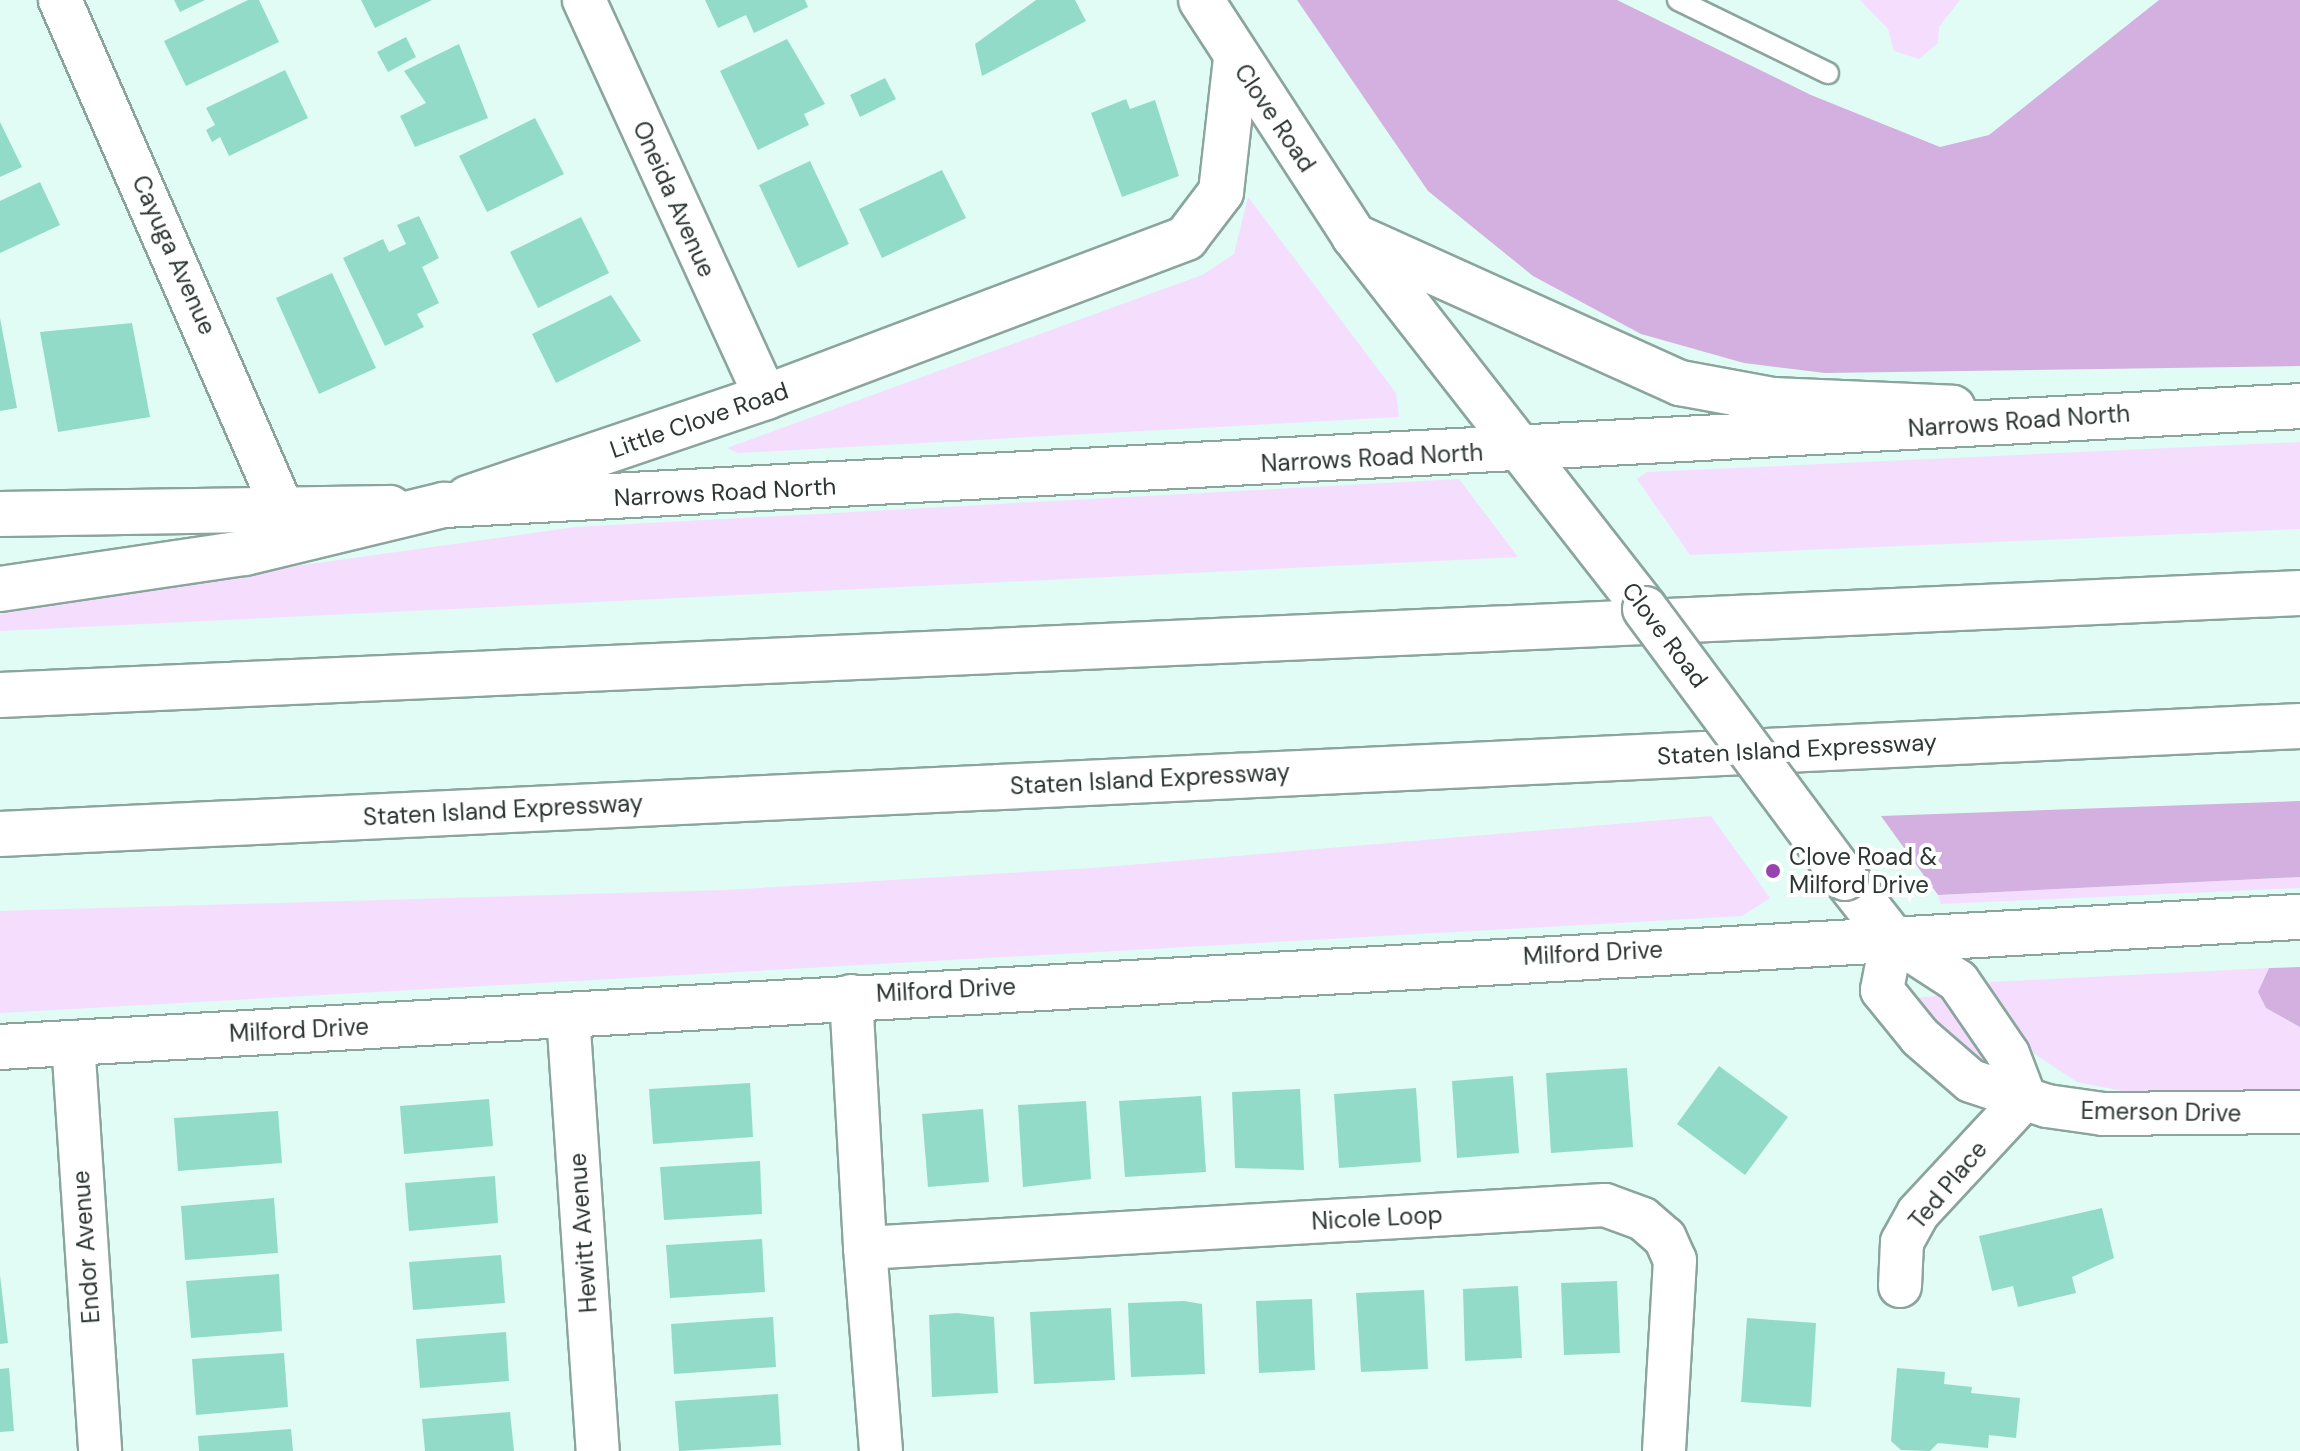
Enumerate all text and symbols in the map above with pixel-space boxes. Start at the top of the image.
street label: Clove Road [1228,58,1322,178]
street label: Oneida Avenue [627,117,721,281]
street label: Cayuga Avenue [126,171,222,339]
street label: Little Clove Road [606,376,792,464]
street label: Narrows Road North [1907,399,2131,443]
street label: Narrows Road North [1260,438,1484,478]
street label: Narrows Road North [613,472,837,512]
street label: Clove Road [1616,577,1714,693]
street label: Staten Island Expressway [1656,727,1938,771]
street label: Staten Island Expressway [1009,757,1291,801]
street label: Staten Island Expressway [362,788,644,832]
place label: Clove Road & Milford Drive [1789,843,1937,899]
marker: Clove Road & Milford Drive [1764,862,1782,880]
street label: Milford Drive [1522,935,1664,971]
street label: Milford Drive [875,972,1017,1008]
street label: Milford Drive [228,1012,370,1048]
street label: Emerson Drive [2080,1096,2242,1128]
street label: Ted Place [1903,1135,1993,1235]
street label: Hewitt Avenue [563,1152,603,1314]
street label: Endor Avenue [66,1169,106,1325]
street label: Nicole Loop [1311,1200,1443,1236]

